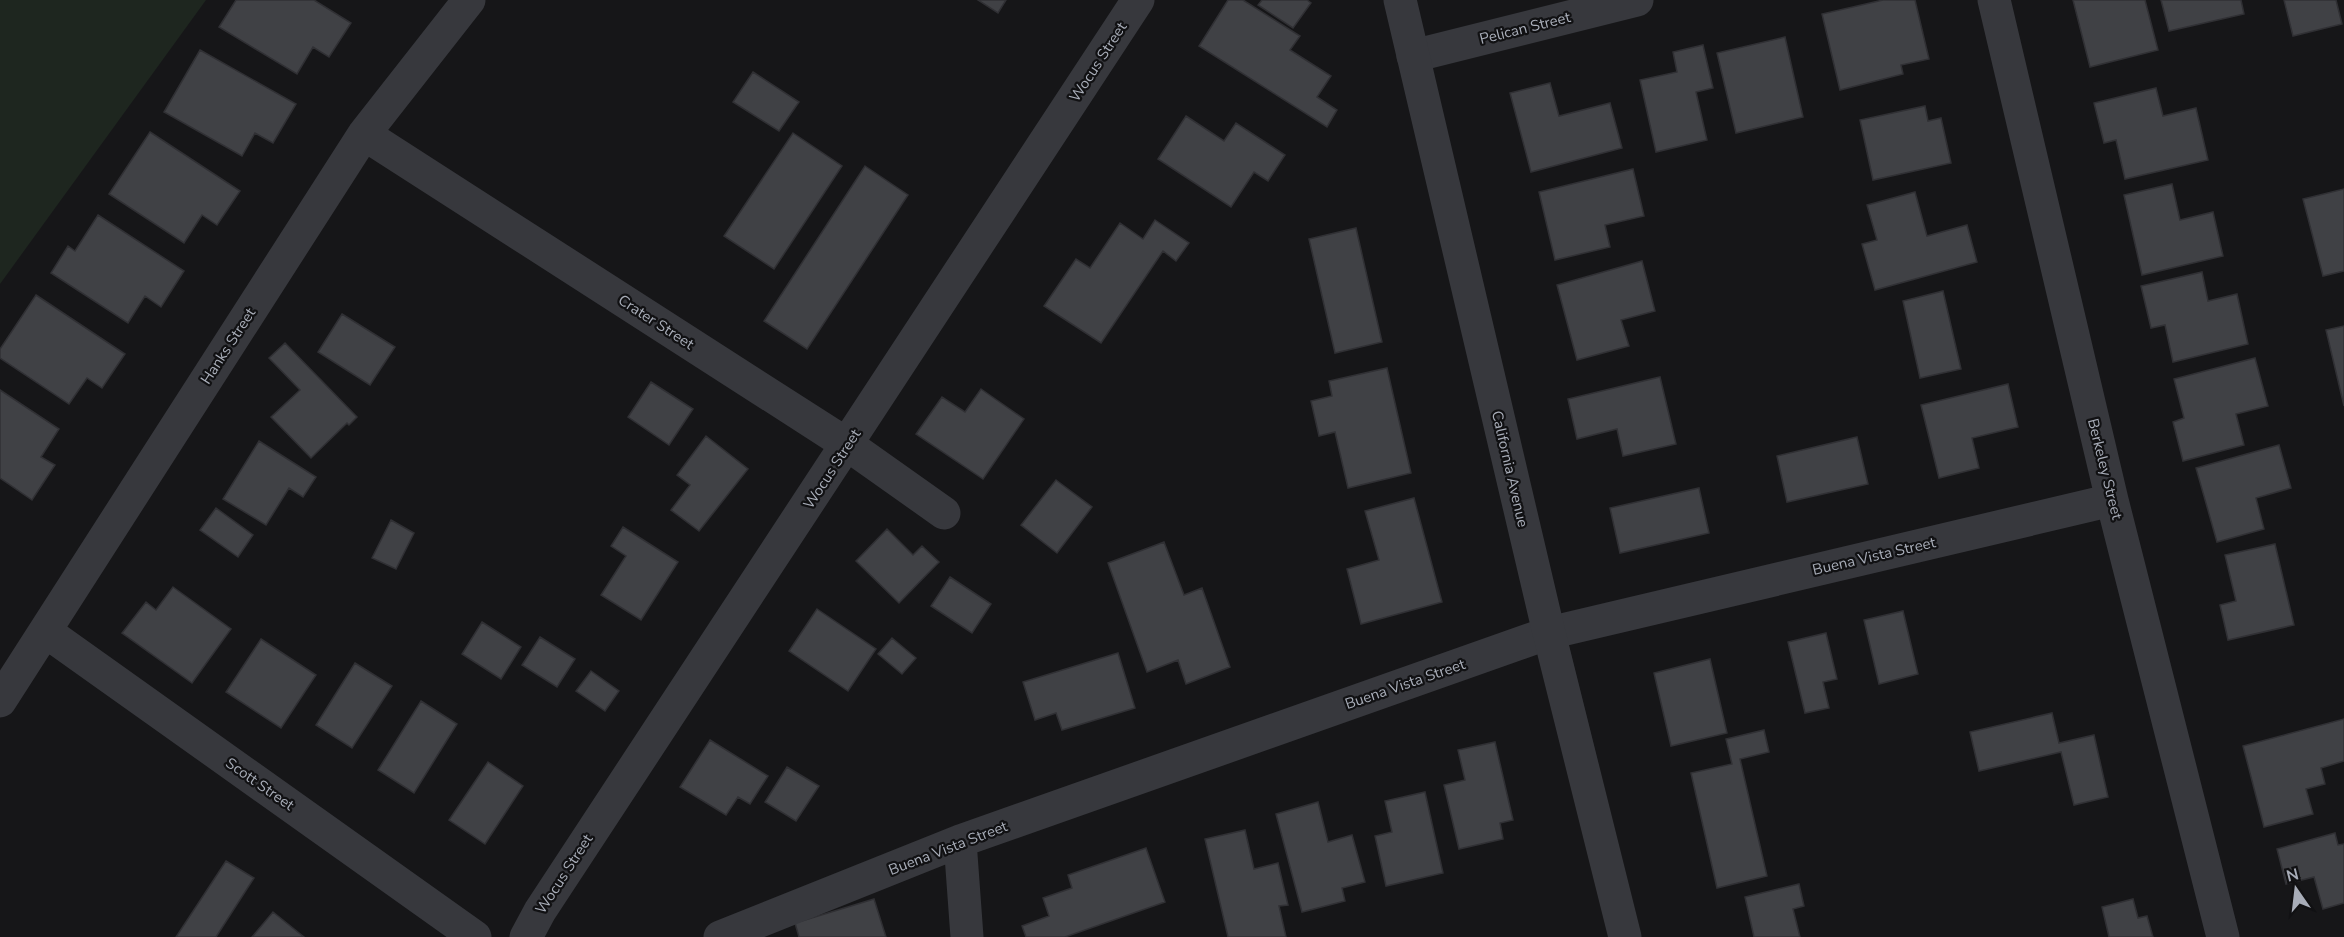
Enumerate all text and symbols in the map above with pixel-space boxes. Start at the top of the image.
street label: Pelican Street [1477,7,1573,49]
street label: Wocus Street [1065,18,1132,106]
street label: Crater Street [614,290,698,354]
street label: Hanks Street [196,303,261,388]
street label: California Avenue [1487,409,1533,529]
street label: Berkeley Street [2083,416,2127,522]
street label: Wocus Street [799,425,866,513]
street label: Buena Vista Street [1810,532,1938,580]
street label: Buena Vista Street [1342,654,1468,714]
street label: Scott Street [222,753,299,815]
street label: Buena Vista Street [886,816,1011,880]
street label: Wocus Street [531,830,598,918]
north arrow [2266,859,2326,919]
text: N [2284,863,2301,888]

